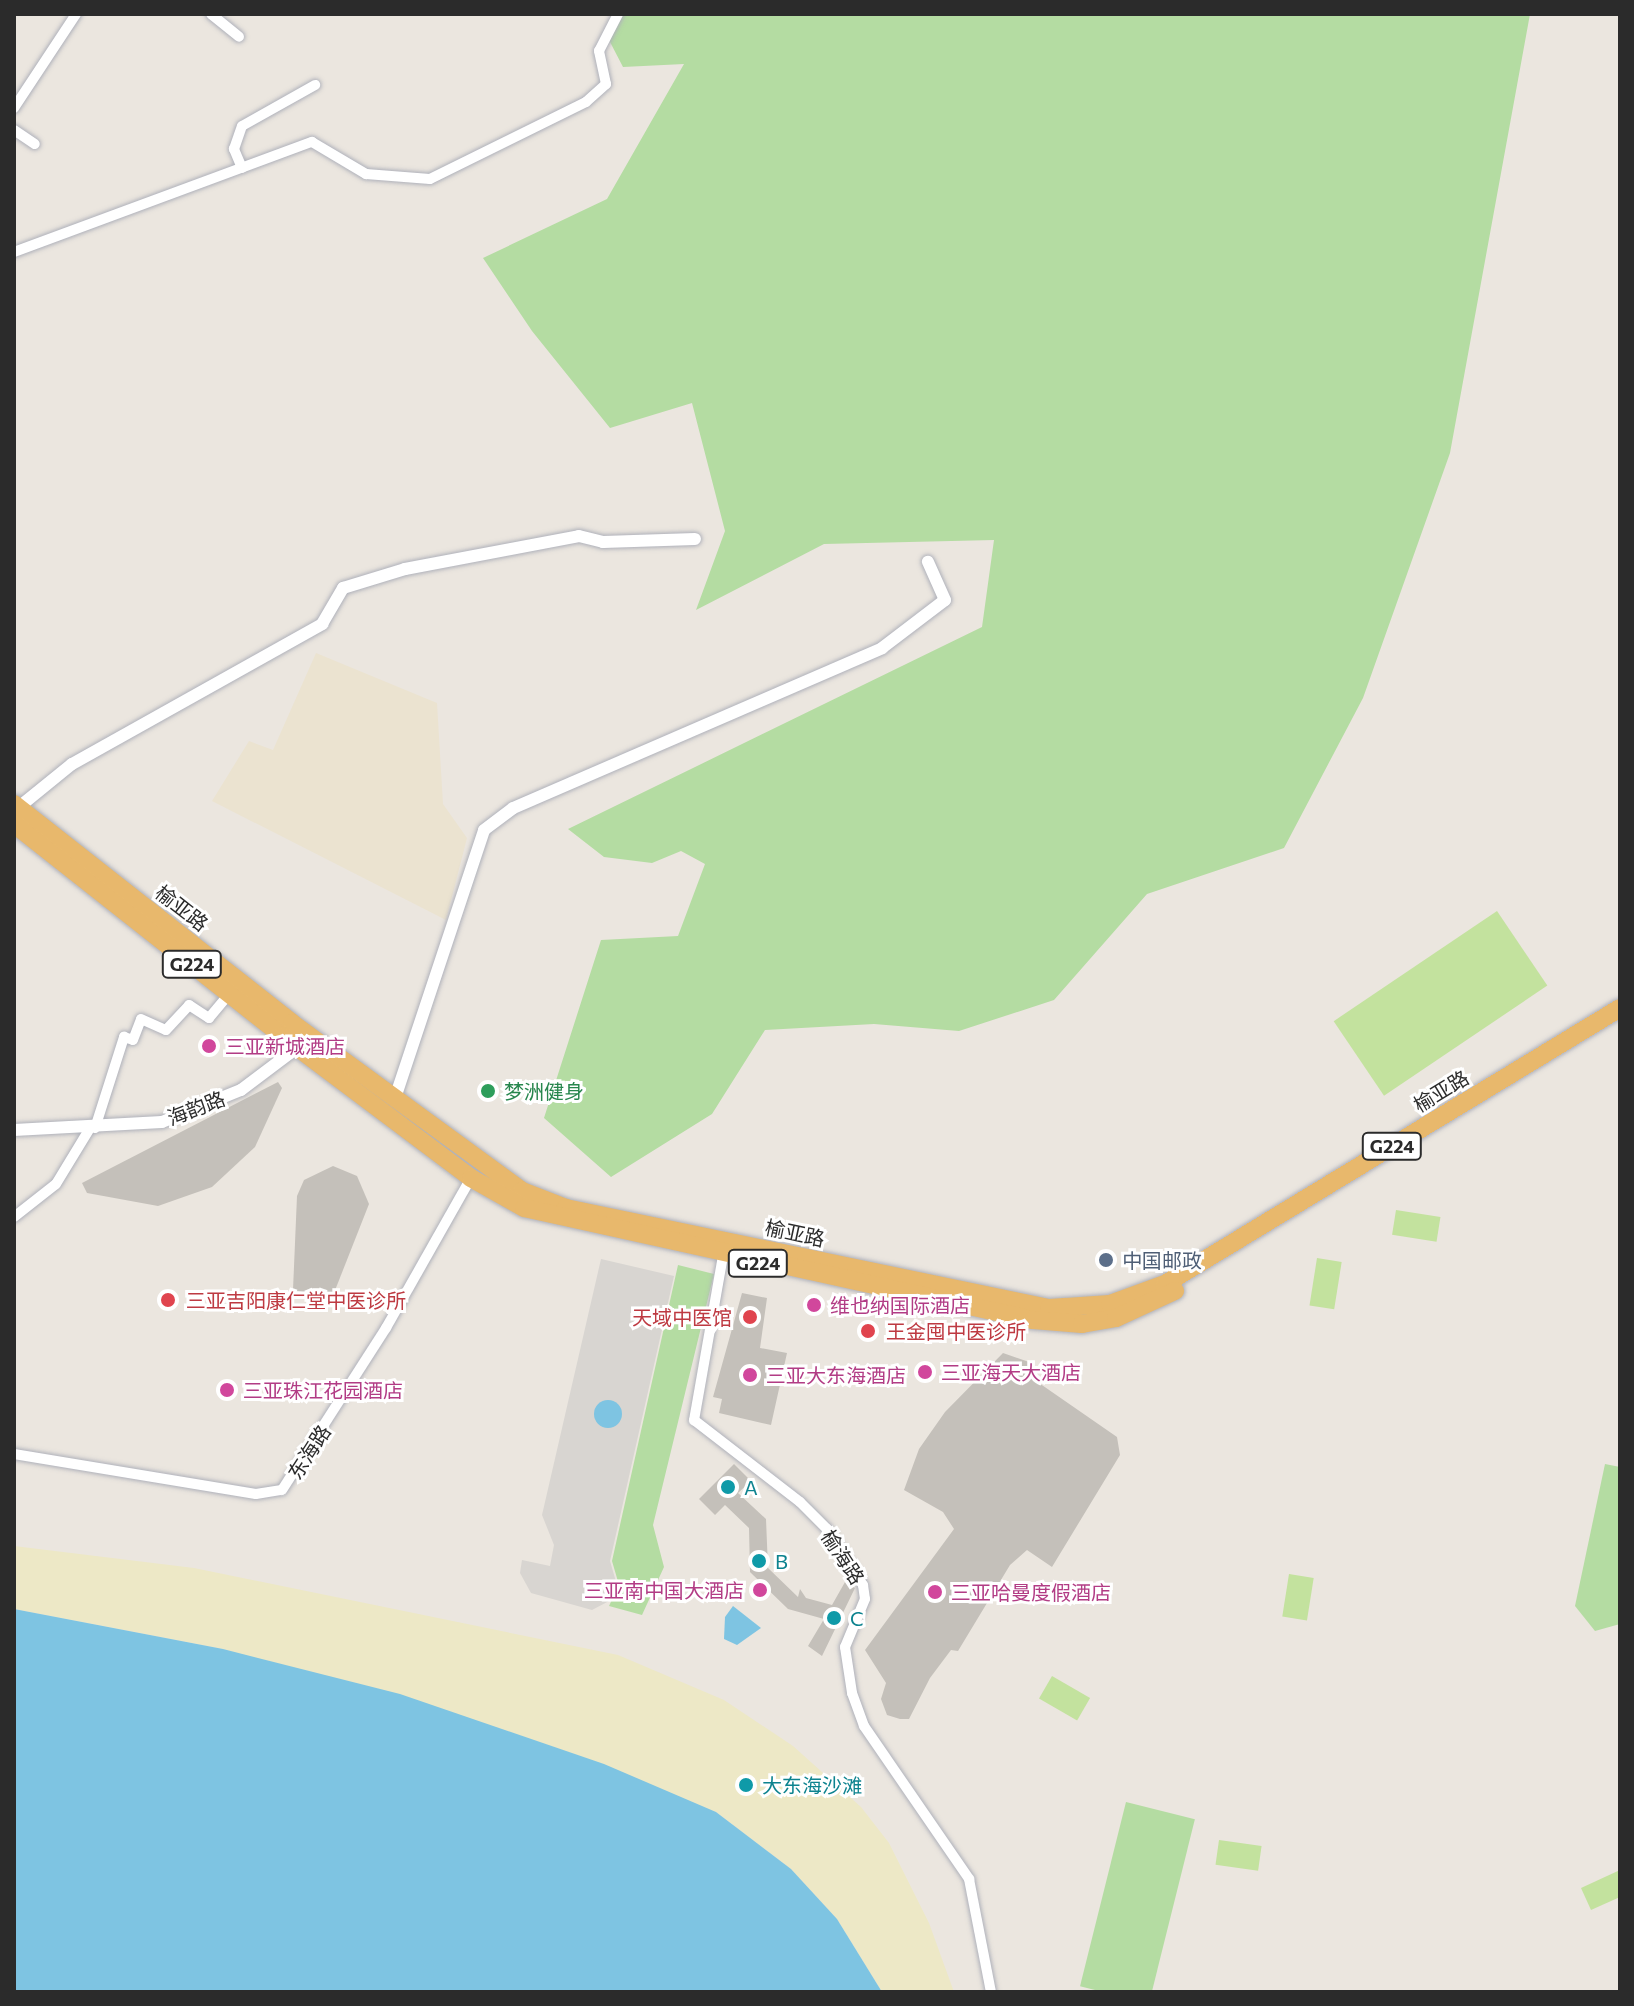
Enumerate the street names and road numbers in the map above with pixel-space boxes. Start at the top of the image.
street label: 榆亚路 [151,880,213,936]
road number: G224 [160,950,224,978]
street label: 榆亚路 [1409,1065,1473,1117]
street label: 海韵路 [164,1086,228,1130]
road number: G224 [1360,1132,1424,1160]
street label: 榆亚路 [763,1215,827,1251]
road number: G224 [726,1249,790,1277]
street label: 东海路 [283,1420,335,1484]
street label: 榆海路 [817,1525,869,1589]

